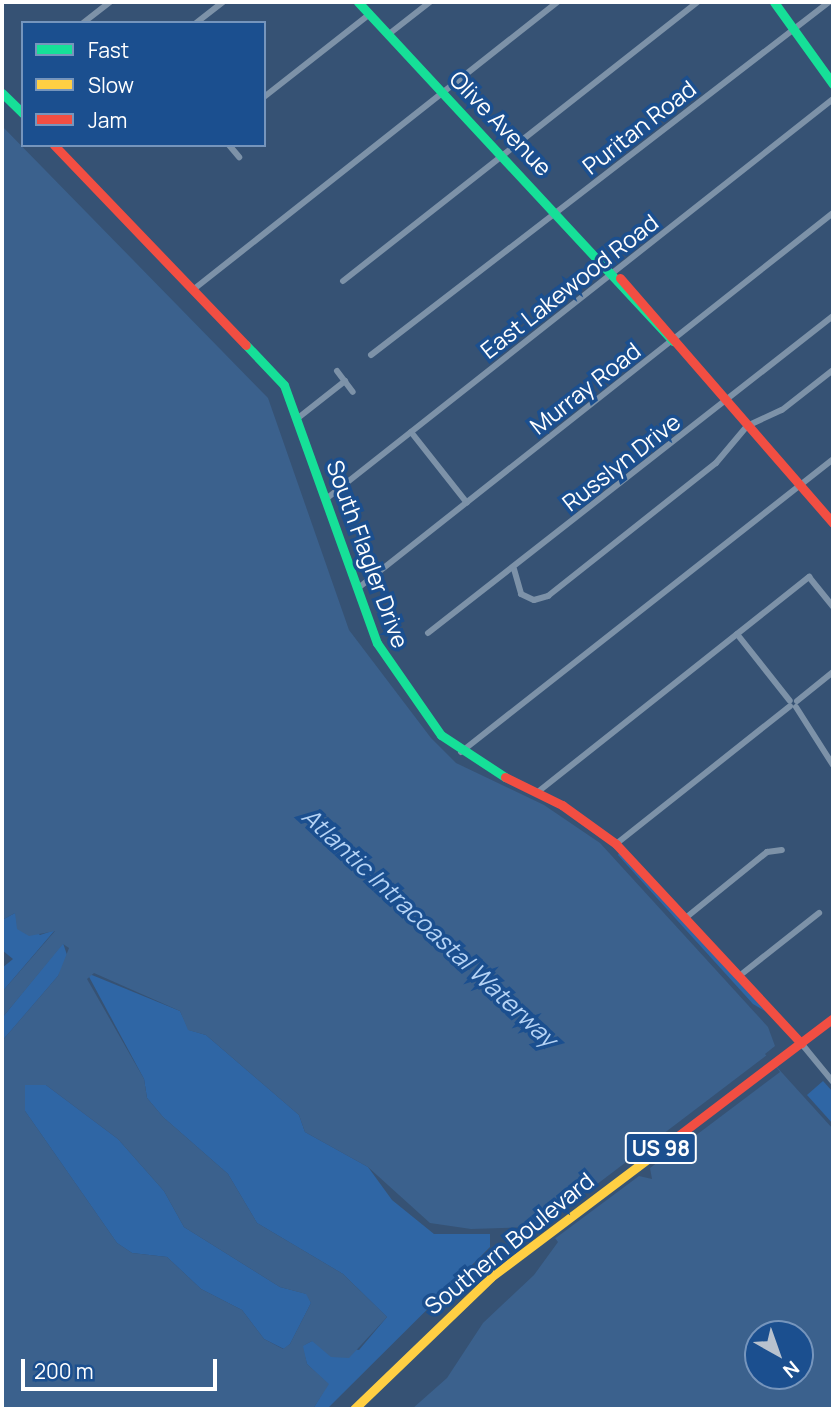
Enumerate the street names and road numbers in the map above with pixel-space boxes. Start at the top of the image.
street label: Olive Avenue [444,65,558,181]
street label: Puritan Road [577,74,701,180]
street label: East Lakewood Road [475,208,663,364]
street label: Murray Road [524,336,646,440]
street label: Russlyn Drive [557,407,685,517]
street label: South Flagler Drive [321,456,415,652]
road number: US 98 [624,1130,698,1166]
street label: Southern Boulevard [419,1166,599,1320]

